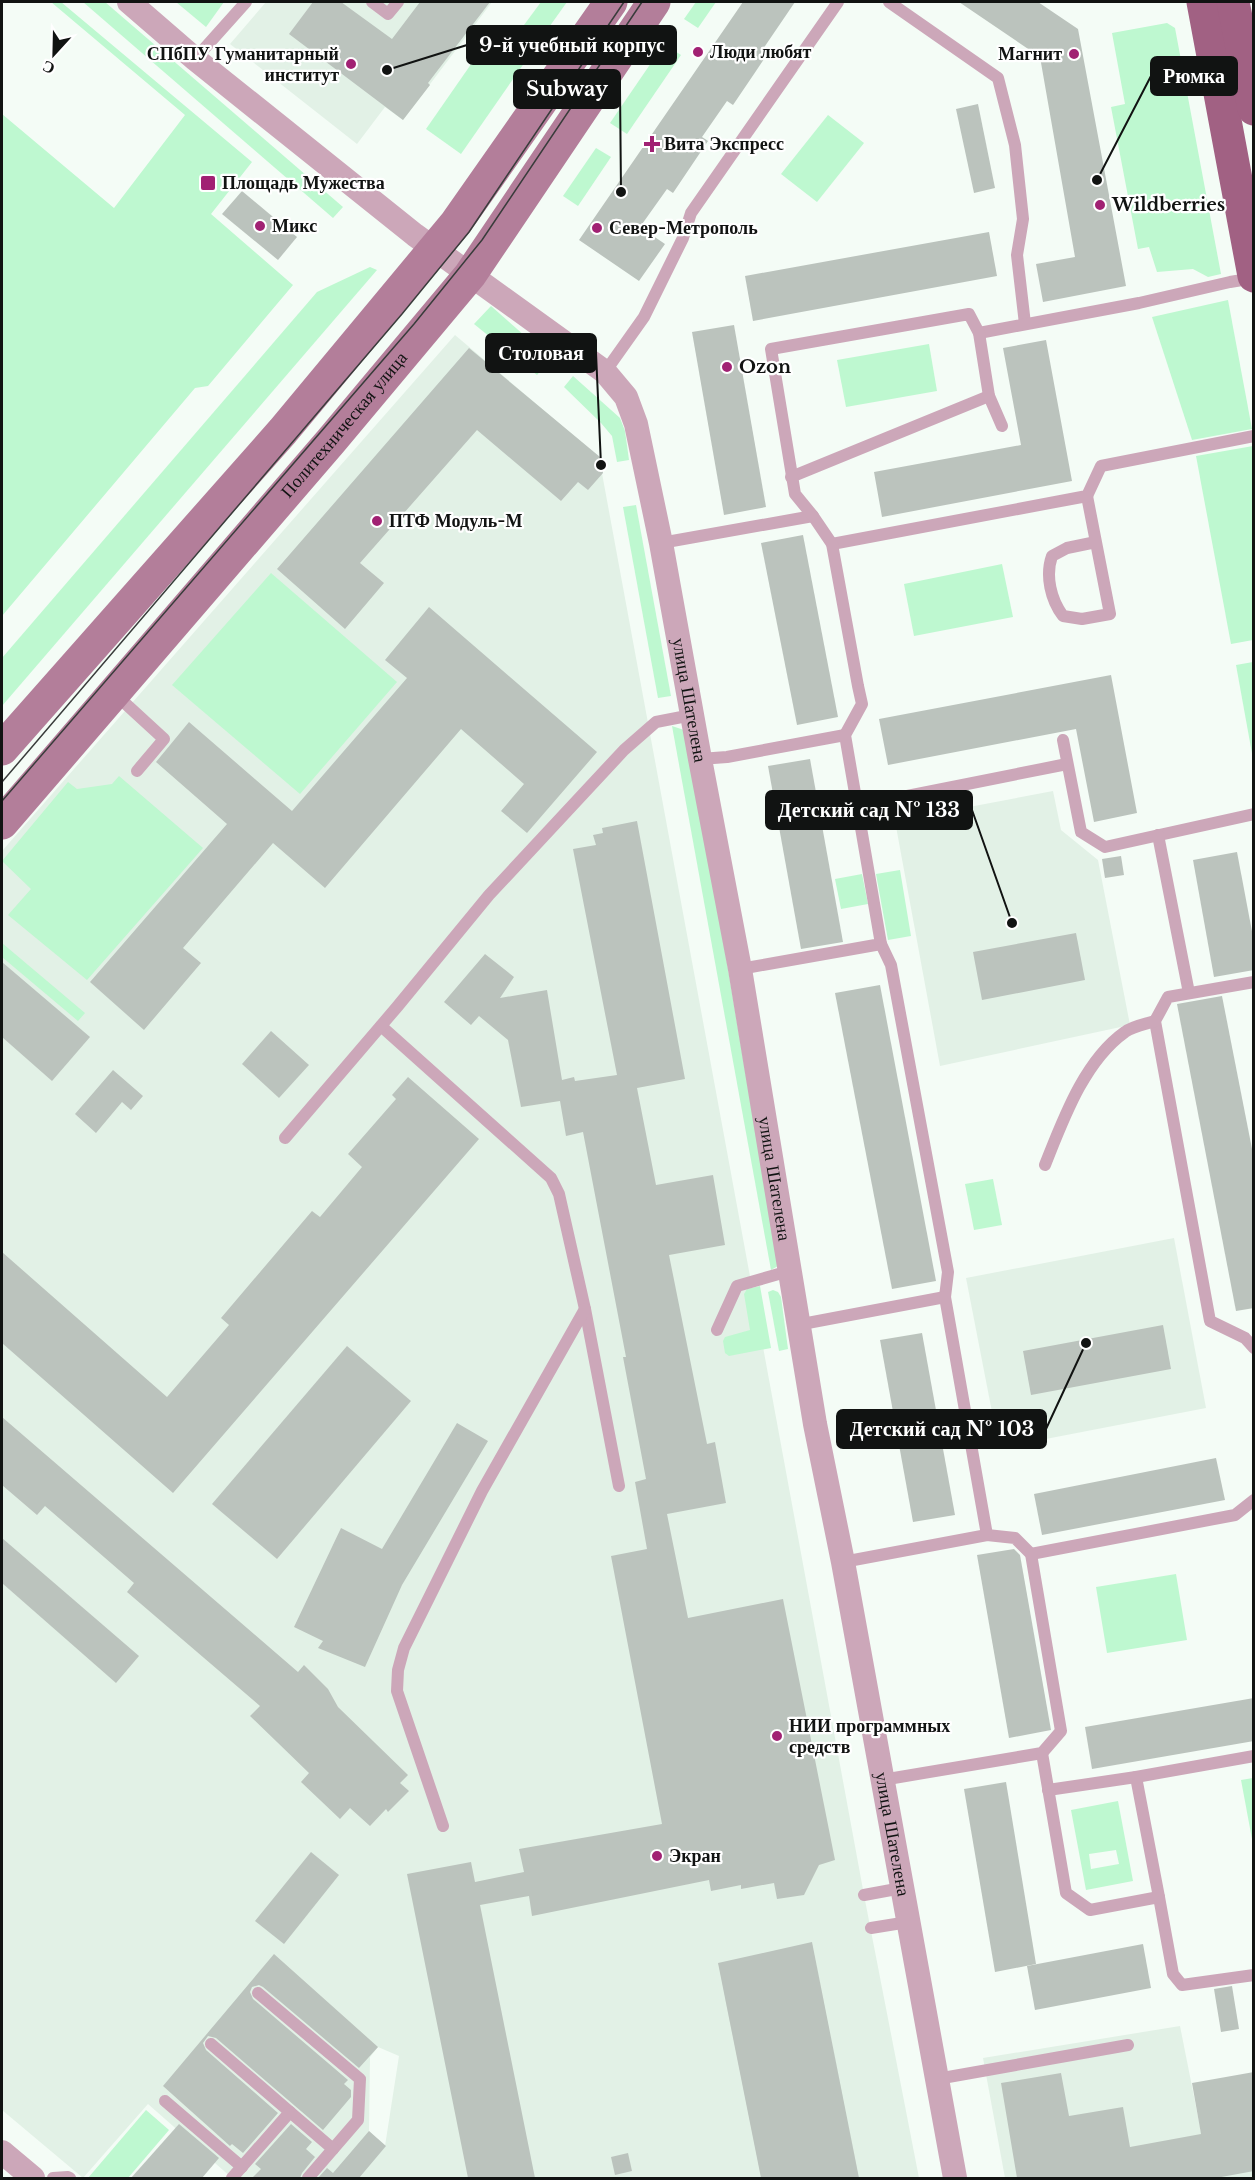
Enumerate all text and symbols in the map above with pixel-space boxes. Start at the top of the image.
north arrow [24,24,84,84]
callout: 9-й учебный корпус [467,26,676,64]
text: 9-й учебный корпус [479,33,665,57]
place label: Люди любят [710,41,812,63]
place label: СПбПУ Гуманитарный институт [147,43,339,86]
place label: Магнит [998,43,1062,65]
marker: Люди любят [691,45,705,59]
marker: Магнит [1067,47,1081,61]
text: С [39,56,57,79]
marker: СПбПУ Гуманитарный институт [344,57,358,71]
callout: Рюмка [1151,57,1237,95]
text: Рюмка [1163,64,1225,88]
callout: Subway [514,70,620,108]
text: Subway [526,77,609,101]
place label: Вита Экспресс [664,133,784,155]
marker: Вита Экспресс [645,137,659,151]
place label: Площадь Мужества [222,172,385,194]
marker: Площадь Мужества [199,174,217,192]
place label: Wildberries [1111,194,1225,216]
marker: Wildberries [1093,198,1107,212]
place label: Микс [272,215,317,237]
place label: Север-Метрополь [609,217,758,239]
marker: Микс [253,219,267,233]
marker: Север-Метрополь [590,221,604,235]
callout: Столовая [486,334,596,372]
text: Столовая [498,341,584,365]
street label: Политехническая улица [276,347,412,502]
place label: Ozon [739,356,791,378]
marker: Ozon [720,360,734,374]
place label: ПТФ Модуль-М [389,510,523,532]
marker: ПТФ Модуль-М [370,514,384,528]
street label: улица Шателена [667,636,711,764]
callout: Детский сад № 133 [766,791,972,829]
text: Детский сад № 133 [778,798,960,822]
street label: улица Шателена [753,1115,796,1243]
callout: Детский сад № 103 [837,1410,1046,1448]
text: Детский сад № 103 [850,1417,1034,1441]
place label: НИИ программных средств [789,1715,950,1758]
marker: НИИ программных средств [770,1729,784,1743]
street label: улица Шателена [870,1770,915,1898]
place label: Экран [669,1845,721,1867]
marker: Экран [650,1849,664,1863]

